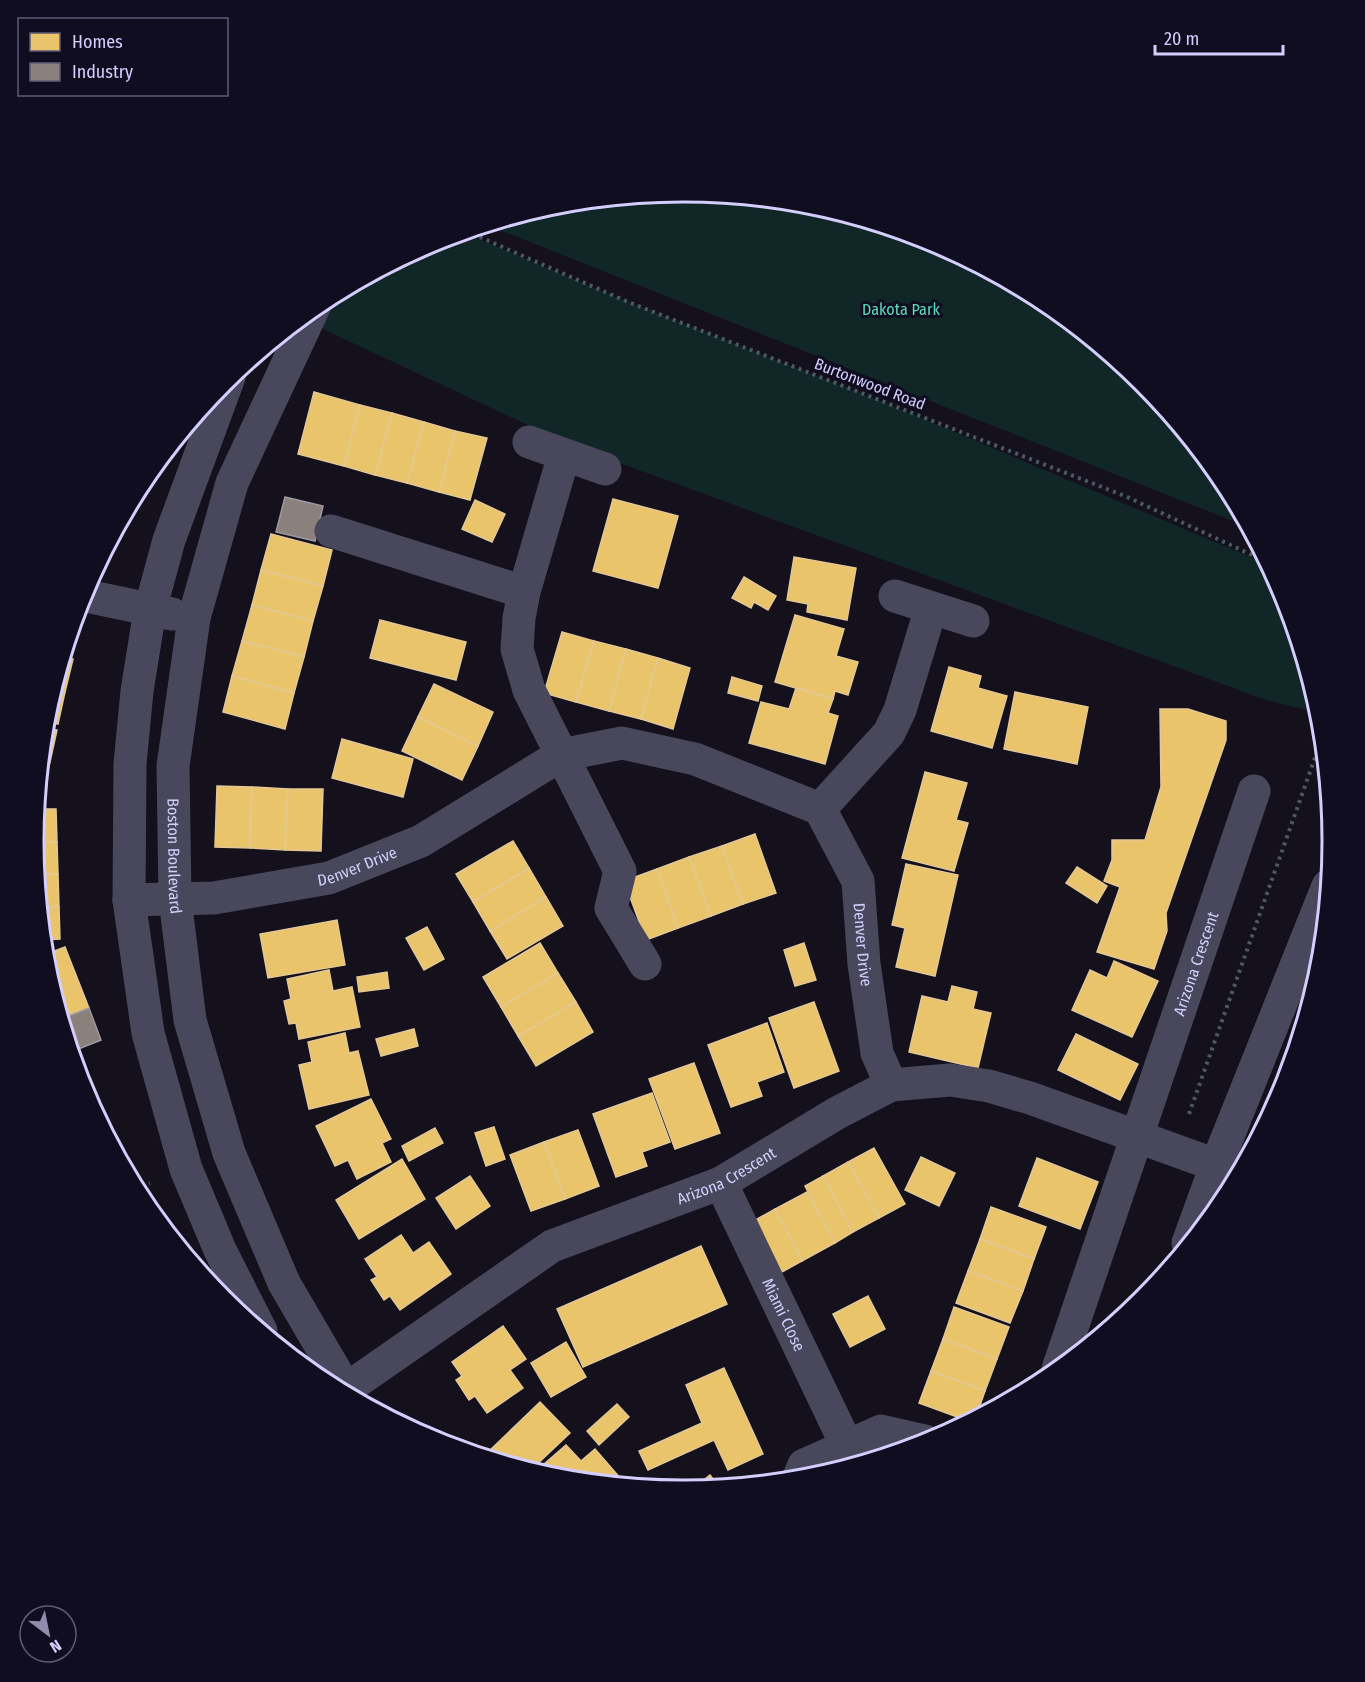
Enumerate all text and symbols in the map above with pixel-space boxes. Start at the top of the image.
legend [18,18,228,96]
scale bar [1155,18,1282,56]
text: 20 m [1164,28,1199,50]
text: Homes [72,31,123,53]
text: Industry [72,61,133,83]
park label: Dakota Park [862,300,940,319]
street label: Burtonwood Road [812,354,928,414]
street label: Boston Boulevard [164,798,186,915]
street label: Denver Drive [316,842,400,889]
street label: Denver Drive [850,902,877,988]
street label: Arizona Crescent [1169,908,1222,1018]
street label: Arizona Crescent [674,1142,780,1208]
street label: Miami Close [759,1275,810,1354]
north arrow [18,1604,78,1664]
text: N [47,1636,65,1657]

